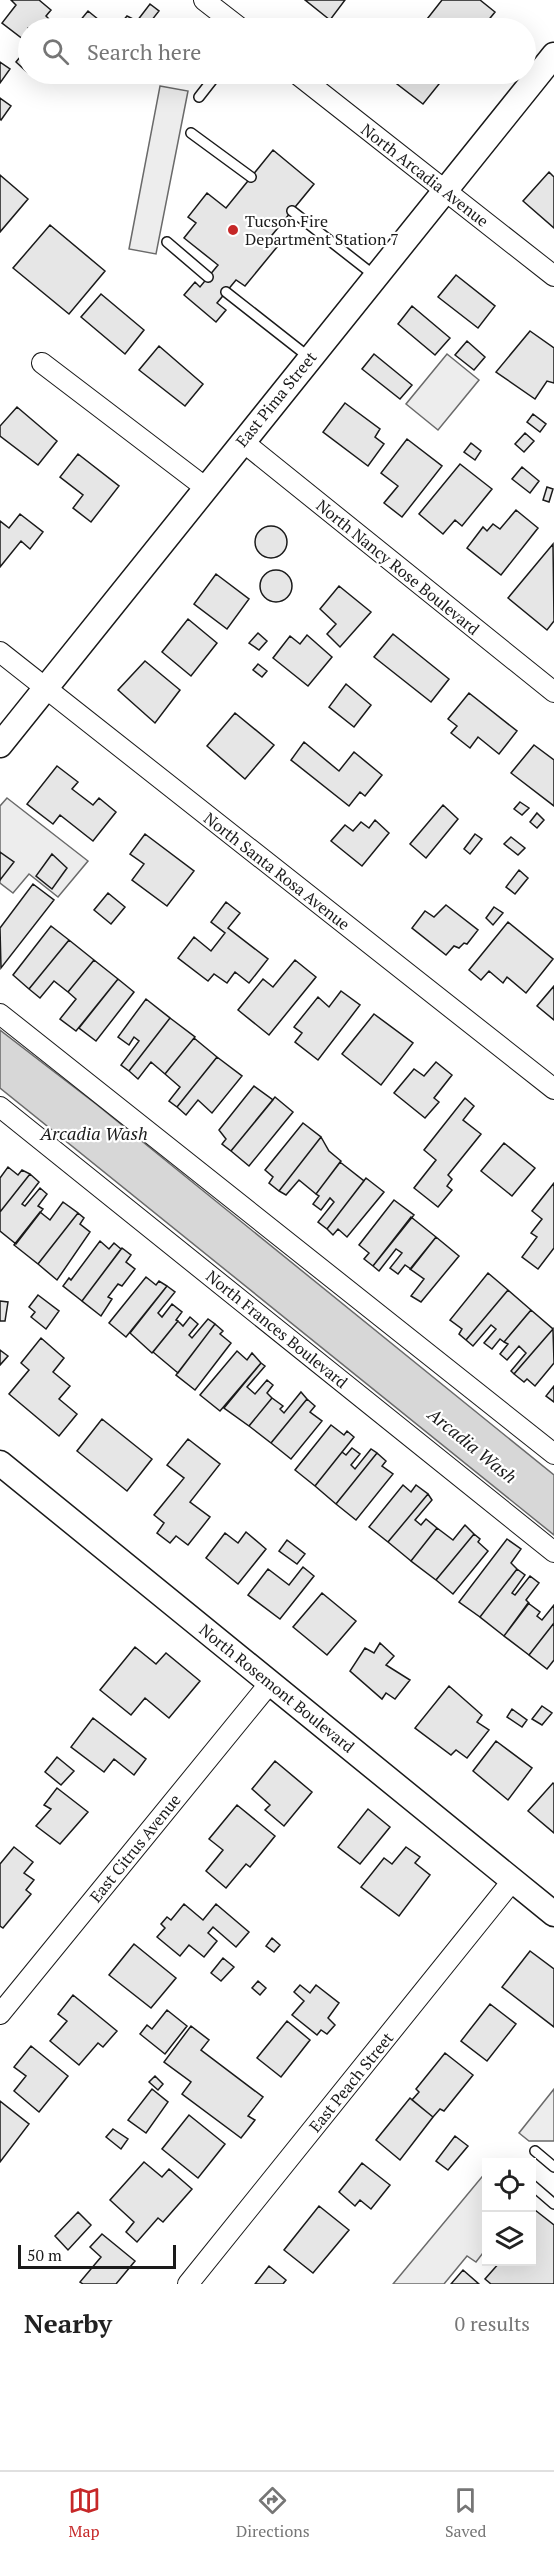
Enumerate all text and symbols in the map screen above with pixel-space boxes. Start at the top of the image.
search box [18,18,536,84]
icon: search [39,35,72,68]
text: Search here [87,37,201,66]
street label: North Arcadia Avenue [357,118,493,232]
place label: Tucson Fire Department Station 7 [245,210,399,250]
marker: Tucson Fire Department Station 7 [226,223,240,237]
street label: East Pima Street [231,347,321,451]
street label: North Nancy Rose Boulevard [312,494,484,640]
street label: North Santa Rosa Avenue [199,807,355,935]
water label: Arcadia Wash [39,1121,148,1145]
street label: North Frances Boulevard [202,1265,352,1393]
water label: Arcadia Wash [422,1401,522,1488]
street label: North Rosemont Boulevard [195,1619,359,1757]
street label: East Citrus Avenue [84,1789,186,1907]
street label: East Peach Street [304,2027,398,2137]
map controls [482,2158,536,2266]
button: locate [482,2158,536,2212]
button: layers [482,2212,536,2266]
scale bar [18,2242,176,2270]
text: 50 m [27,2244,62,2266]
text: Nearby [24,2306,112,2340]
text: 0 results [455,2310,530,2337]
tab: Map [68,2484,101,2542]
tab: Directions [236,2484,310,2542]
tab: Saved [445,2484,486,2542]

